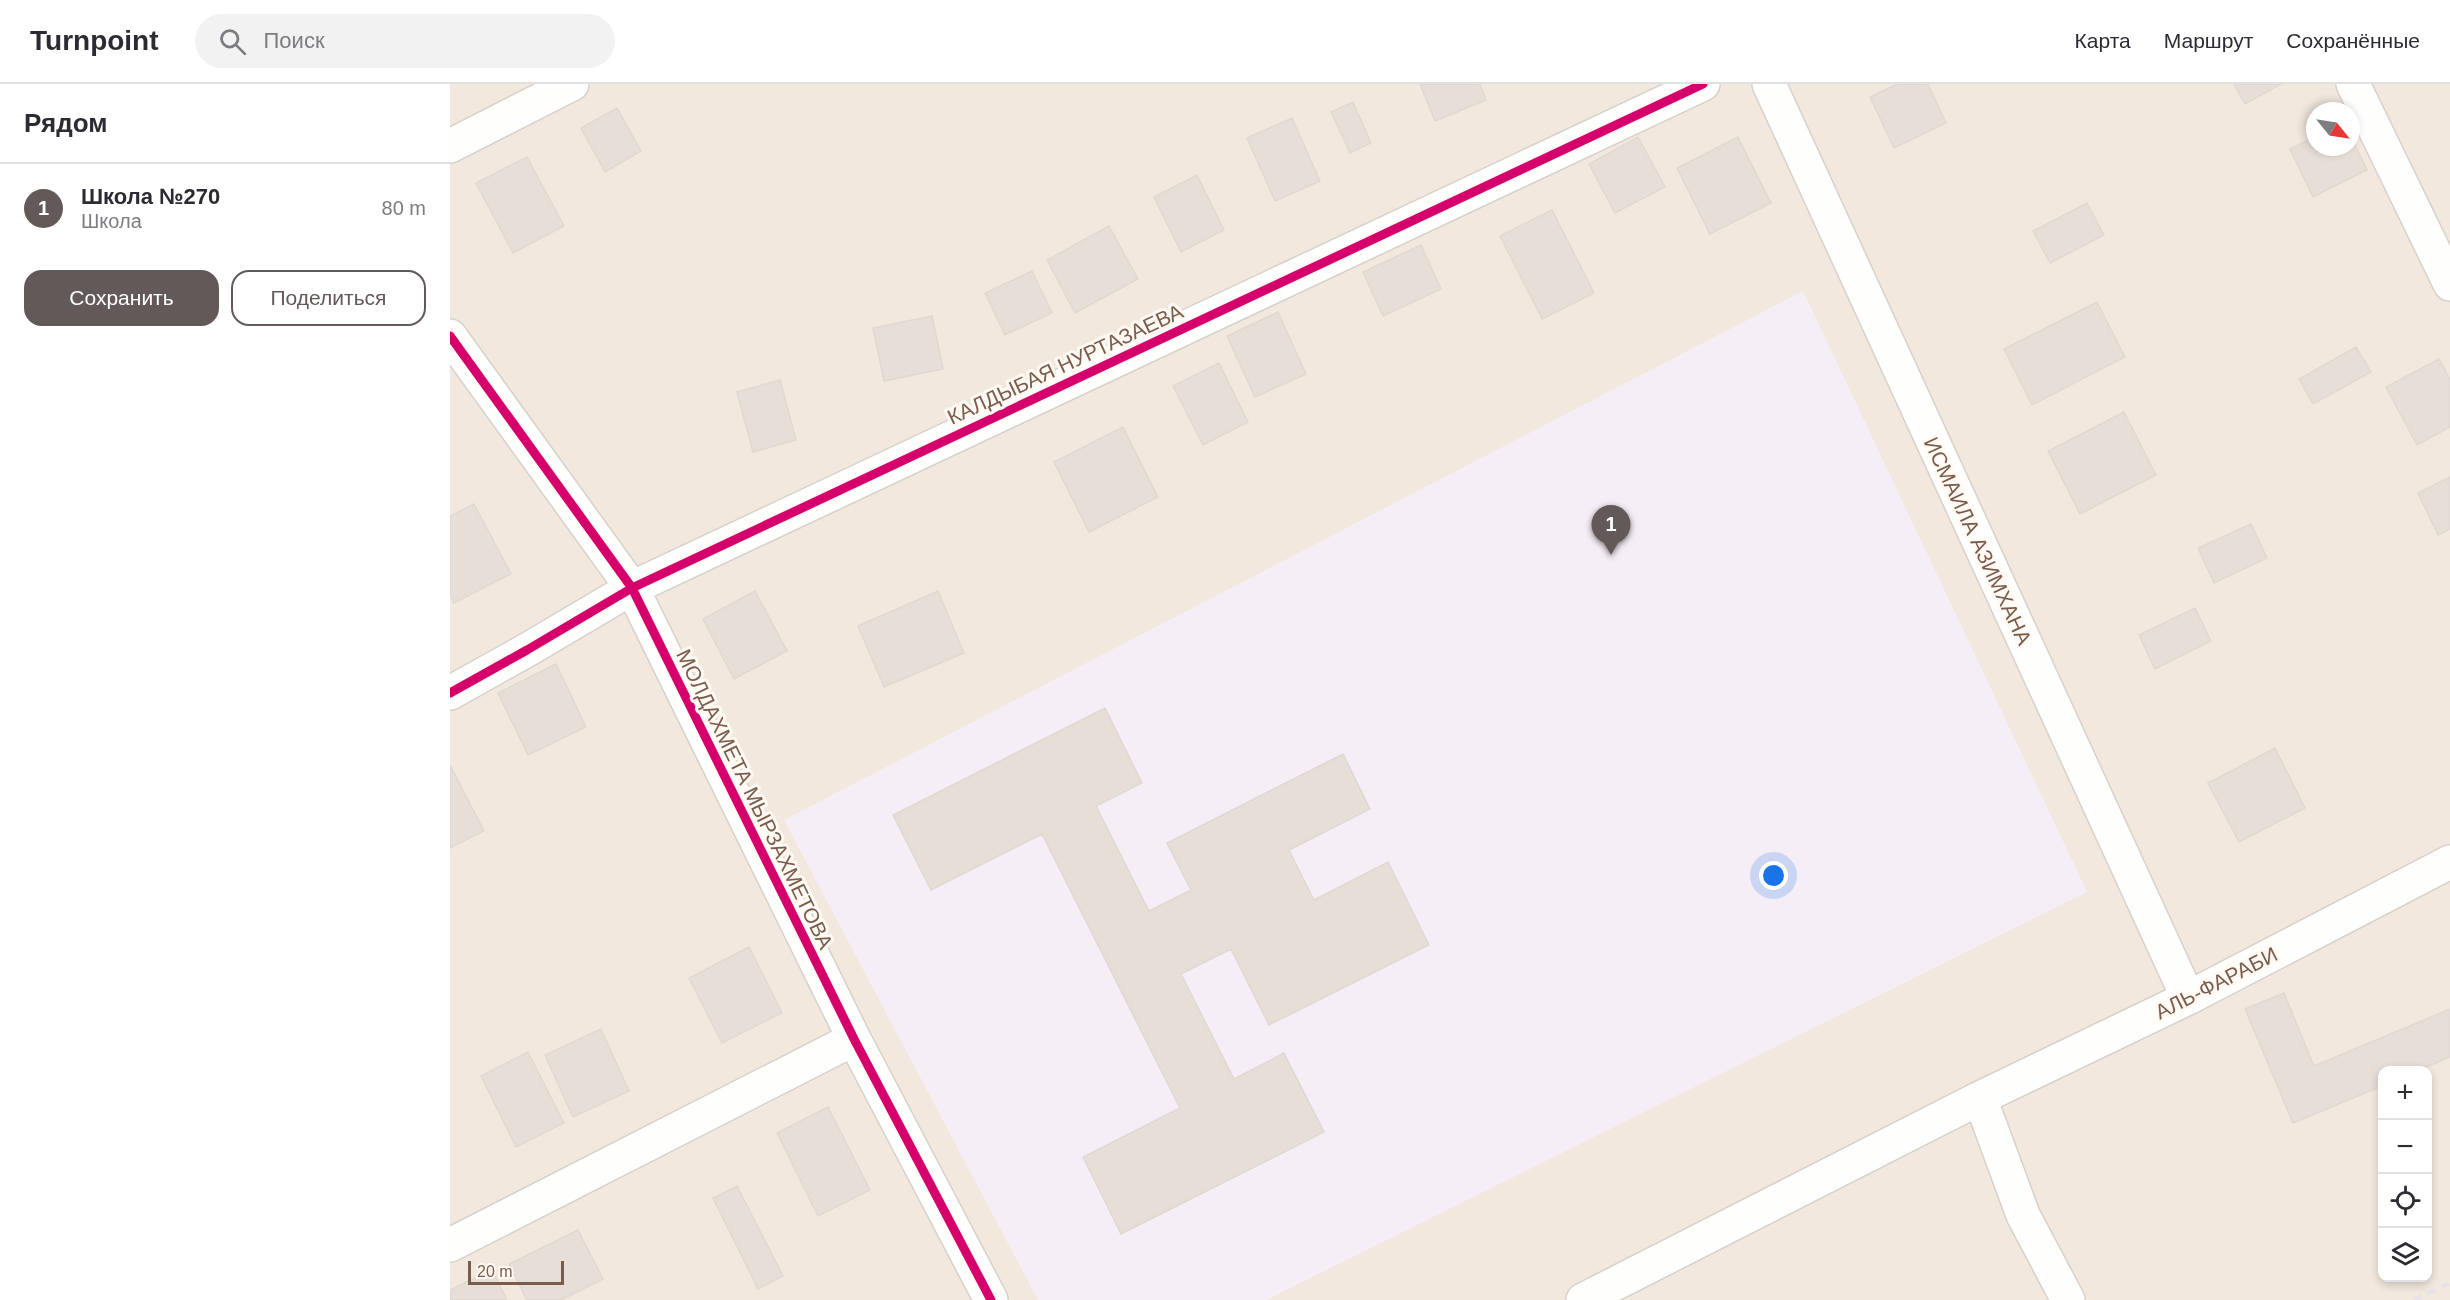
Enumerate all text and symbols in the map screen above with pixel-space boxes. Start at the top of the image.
search box [195,14,615,68]
text: Turnpoint [30,25,159,56]
icon: search [216,25,249,58]
text: Поиск [264,28,325,53]
text: Карта [2075,29,2131,52]
text: Маршрут [2164,29,2253,52]
text: Сохранённые [2286,29,2420,52]
north arrow [2306,102,2360,156]
text: Рядом [24,108,107,138]
text: Школа №270 [81,184,220,209]
text: 1 [38,197,49,219]
text: 80 m [382,197,426,219]
text: Школа [81,210,142,232]
button: Сохранить [24,270,219,326]
button: Поделиться [231,270,426,326]
street label: КАЛДЫБАЯ НУРТАЗАЕВА [944,299,1186,429]
street label: ИСМАИЛА АЗИМХАНА [1920,434,2036,648]
pin: 1 [1592,506,1630,555]
street label: МОЛДАХМЕТА МЫРЗАХМЕТОВА [672,645,838,953]
your location [1759,861,1788,890]
street label: АЛЬ-ФАРАБИ [2151,942,2281,1024]
map controls [2378,1066,2432,1282]
button: + [2378,1066,2432,1120]
button: − [2378,1120,2432,1174]
button: locate [2378,1174,2432,1228]
button: layers [2378,1228,2432,1282]
scale bar [468,1258,564,1286]
text: 20 m [477,1263,513,1280]

